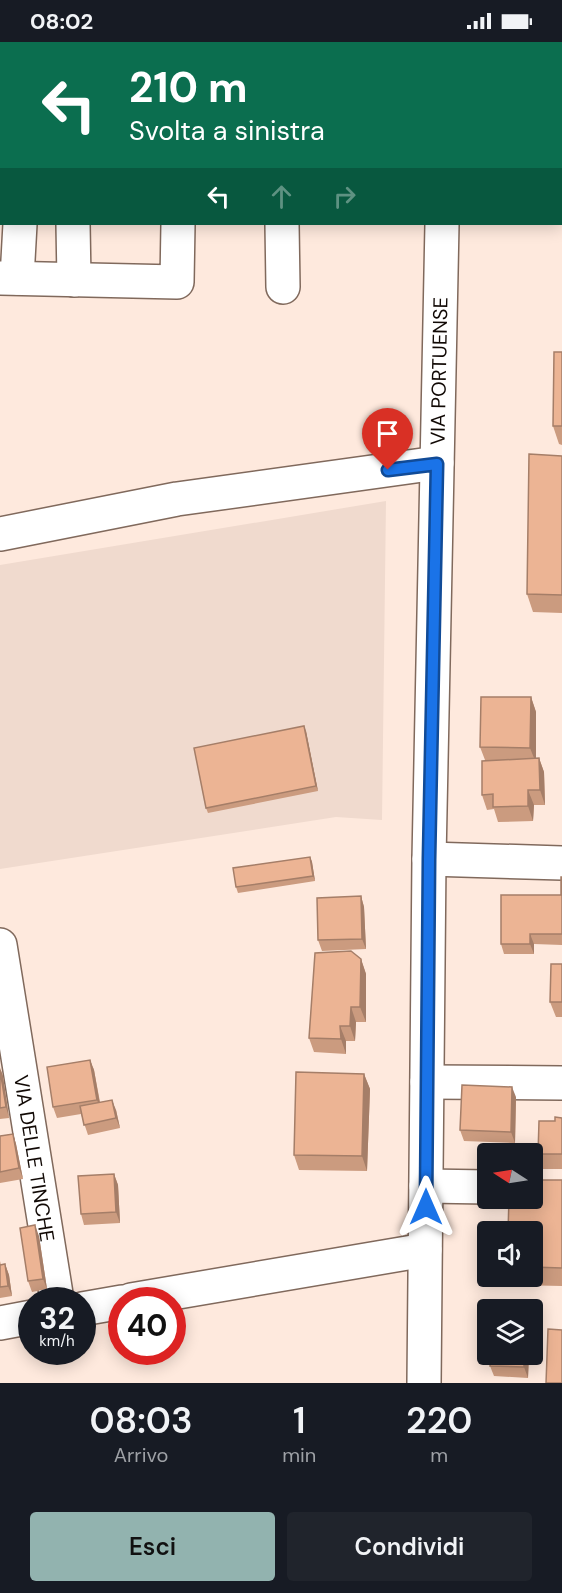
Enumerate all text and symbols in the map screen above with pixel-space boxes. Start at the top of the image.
text: 08:02 [30,7,93,36]
text: 210 m [129,60,247,115]
icon: left [30,66,108,144]
text: Svolta a sinistra [129,113,325,148]
icon: left [202,180,235,213]
icon: ahead [265,180,298,213]
icon: right [328,180,361,213]
street label: VIA PORTUENSE [424,297,454,445]
pin [362,408,413,470]
icon: arrive [371,417,404,450]
street label: VIA DELLE TINCHE [8,1073,60,1244]
north arrow [477,1143,543,1209]
map controls [477,1143,543,1365]
position arrow [394,1175,458,1239]
button: sound [477,1221,543,1287]
speed limit sign: 40 [108,1287,186,1365]
text: 32 [39,1299,75,1338]
button: layers [477,1299,543,1365]
text: km/h [39,1331,75,1351]
text: 08:03 [90,1397,193,1444]
text: 1 [293,1397,305,1444]
text: 220 [406,1397,472,1444]
text: Arrivo [114,1442,168,1468]
text: min [282,1442,316,1468]
text: m [430,1442,448,1468]
button: Esci [30,1512,275,1581]
button: Condividi [287,1512,532,1581]

